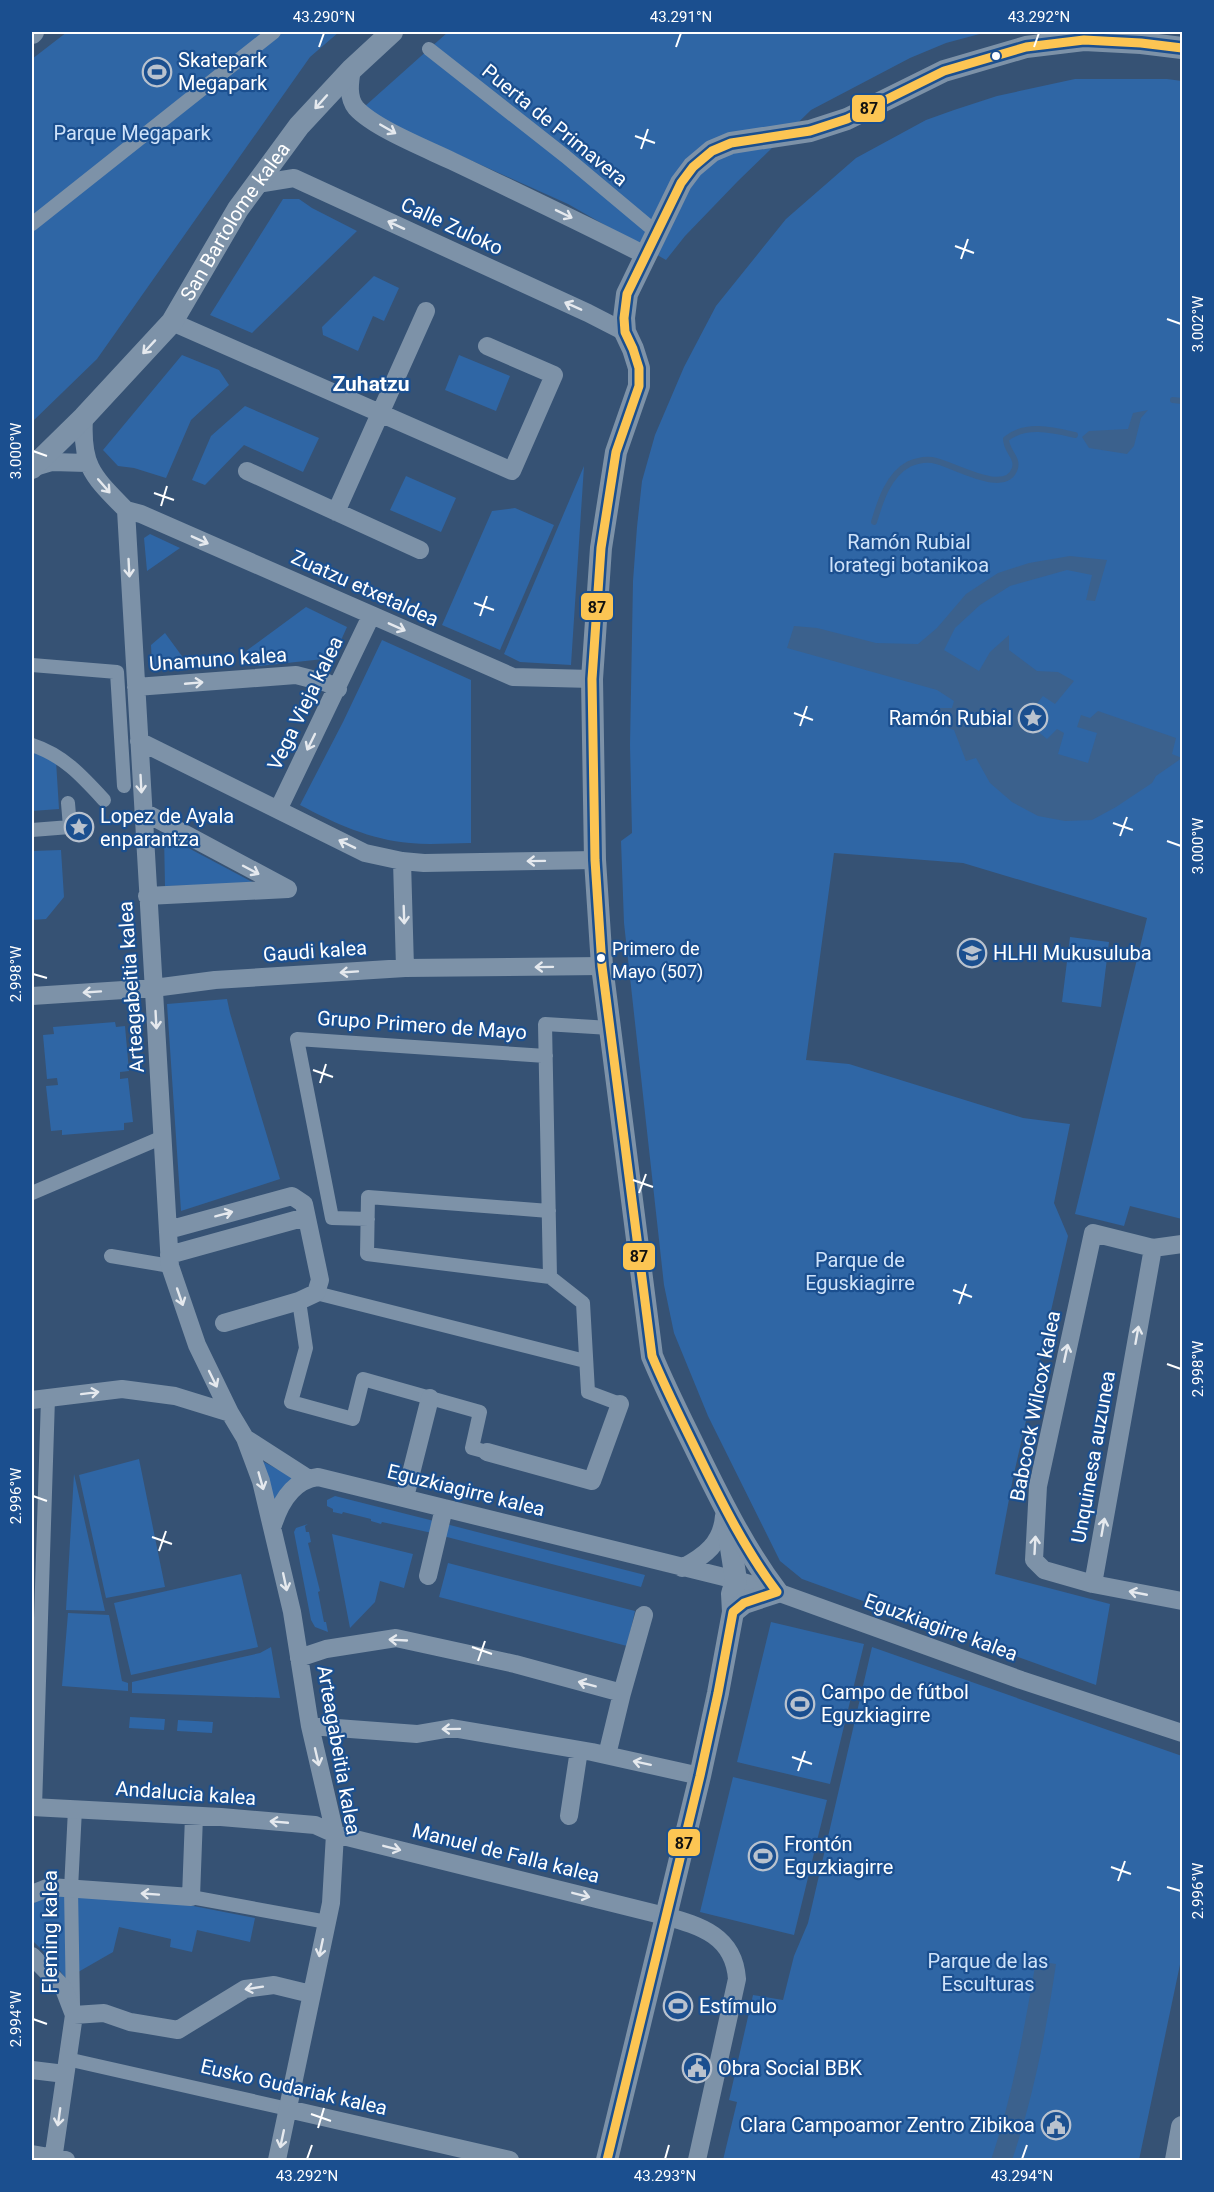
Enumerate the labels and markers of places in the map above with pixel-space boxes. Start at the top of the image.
place label: Skatepark Megapark [178,48,268,95]
unlabelled marker [990,50,1002,62]
sports icon: Skatepark Megapark [141,56,173,88]
place icon: Ramón Rubial [1017,702,1049,734]
place label: Ramón Rubial [889,706,1012,730]
place label: Lopez de Ayala enparantza [100,804,234,851]
place icon: Lopez de Ayala enparantza [63,811,95,843]
school or university icon: HLHI Mukusuluba [956,937,988,969]
place label: Primero de Mayo (507) [612,938,703,983]
place label: HLHI Mukusuluba [993,941,1152,965]
marker: Primero de Mayo (507) [595,952,607,964]
place label: Campo de fútbol Eguzkiagirre [821,1680,969,1727]
sports icon: Campo de fútbol Eguzkiagirre [784,1688,816,1720]
place label: Frontón Eguzkiagirre [784,1832,893,1879]
sports icon: Frontón Eguzkiagirre [747,1840,779,1872]
sports icon: Estímulo [662,1990,694,2022]
place label: Estímulo [699,1994,777,2018]
public building icon: Obra Social BBK [681,2052,713,2084]
place label: Obra Social BBK [718,2056,862,2080]
public building icon: Clara Campoamor Zentro Zibikoa [1040,2109,1072,2141]
place label: Clara Campoamor Zentro Zibikoa [740,2113,1035,2137]

